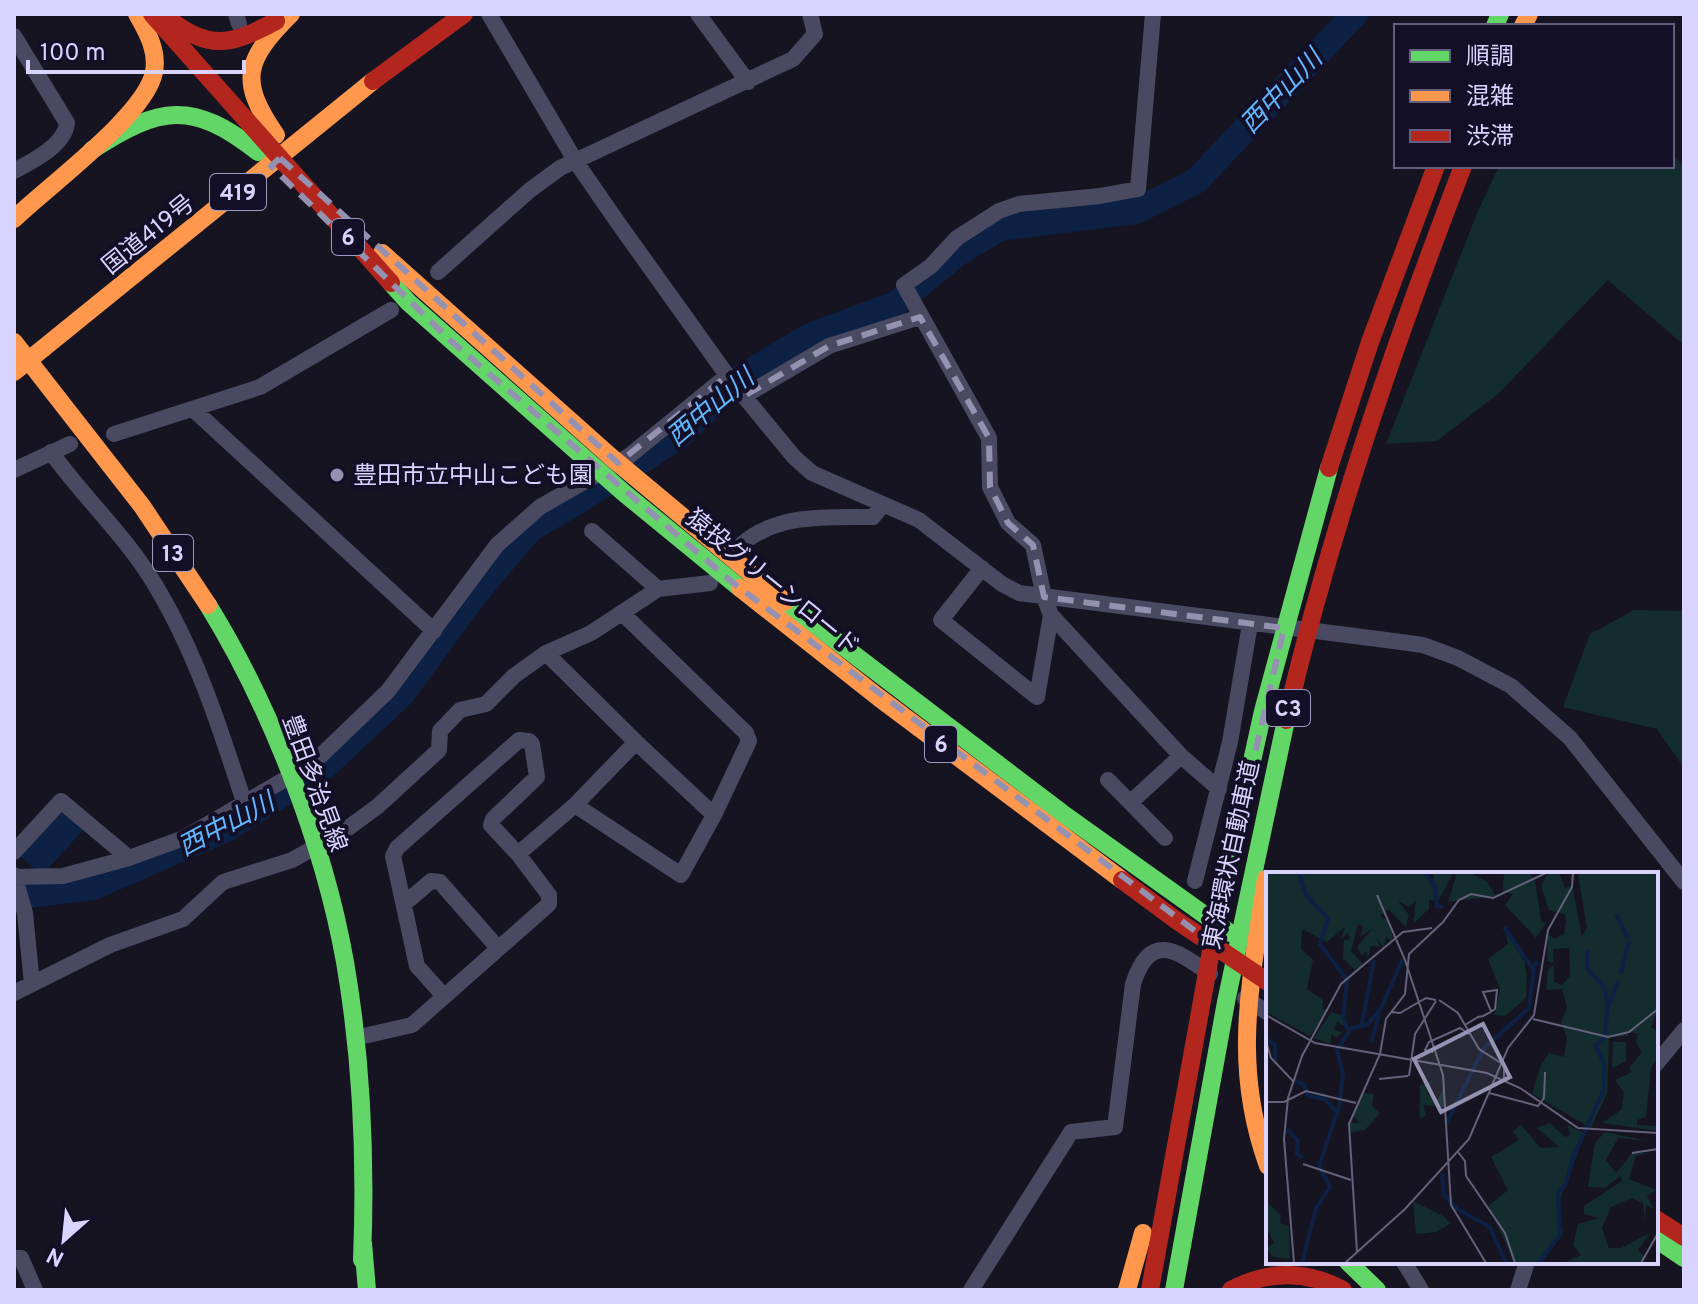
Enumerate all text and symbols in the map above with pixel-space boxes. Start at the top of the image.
scale bar [28,24,244,74]
legend [1394,24,1674,168]
text: 100 m [40,39,106,69]
water label: 西中山川 [1235,42,1333,142]
text: 順調 [1466,43,1514,73]
text: 混雑 [1466,83,1514,113]
text: 渋滞 [1466,123,1514,153]
road number: 419 [210,174,266,210]
street label: 国道419号 [97,189,202,282]
road number: 6 [332,219,364,255]
water label: 西中山川 [661,361,764,455]
place label: 豊田市立中山こども園 [353,462,593,492]
marker: 豊田市立中山こども園 [328,466,346,484]
street label: 猿投グリーンロード [679,504,865,663]
road number: 13 [153,535,193,571]
road number: C3 [1266,690,1310,726]
street label: 豊田多治見線 [274,711,352,856]
road number: 6 [925,726,957,762]
street label: 東海環状自動車道 [1198,758,1268,952]
water label: 西中山川 [174,786,283,865]
inset map [1266,872,1658,1264]
north arrow [24,1200,104,1280]
text: N [43,1240,69,1271]

